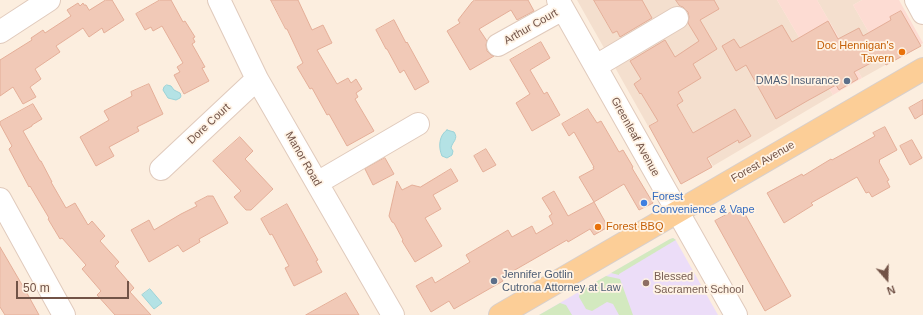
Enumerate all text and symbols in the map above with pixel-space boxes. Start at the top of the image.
street label: Arthur Court [502,6,560,48]
place label: Doc Hennigan's Tavern [817,39,894,65]
marker: Doc Hennigan's Tavern [897,47,907,57]
place label: DMAS Insurance [756,74,839,88]
marker: DMAS Insurance [842,76,852,86]
street label: Greenleaf Avenue [608,95,662,179]
street label: Dore Court [185,101,233,147]
street label: Manor Road [282,129,324,189]
street label: Forest Avenue [729,138,797,186]
place label: Forest Convenience & Vape [652,190,755,216]
marker: Forest Convenience & Vape [639,198,649,208]
place label: Forest BBQ [606,220,663,234]
marker: Forest BBQ [593,222,603,232]
north arrow [867,259,907,299]
place label: Jennifer Gotlin Cutrona Attorney at Law [502,268,621,294]
place label: Blessed Sacrament School [654,270,744,296]
scale bar [18,273,131,299]
marker: Jennifer Gotlin Cutrona Attorney at Law [489,276,499,286]
marker: Blessed Sacrament School [641,278,651,288]
text: 50 m [23,281,50,295]
text: N [885,283,897,297]

